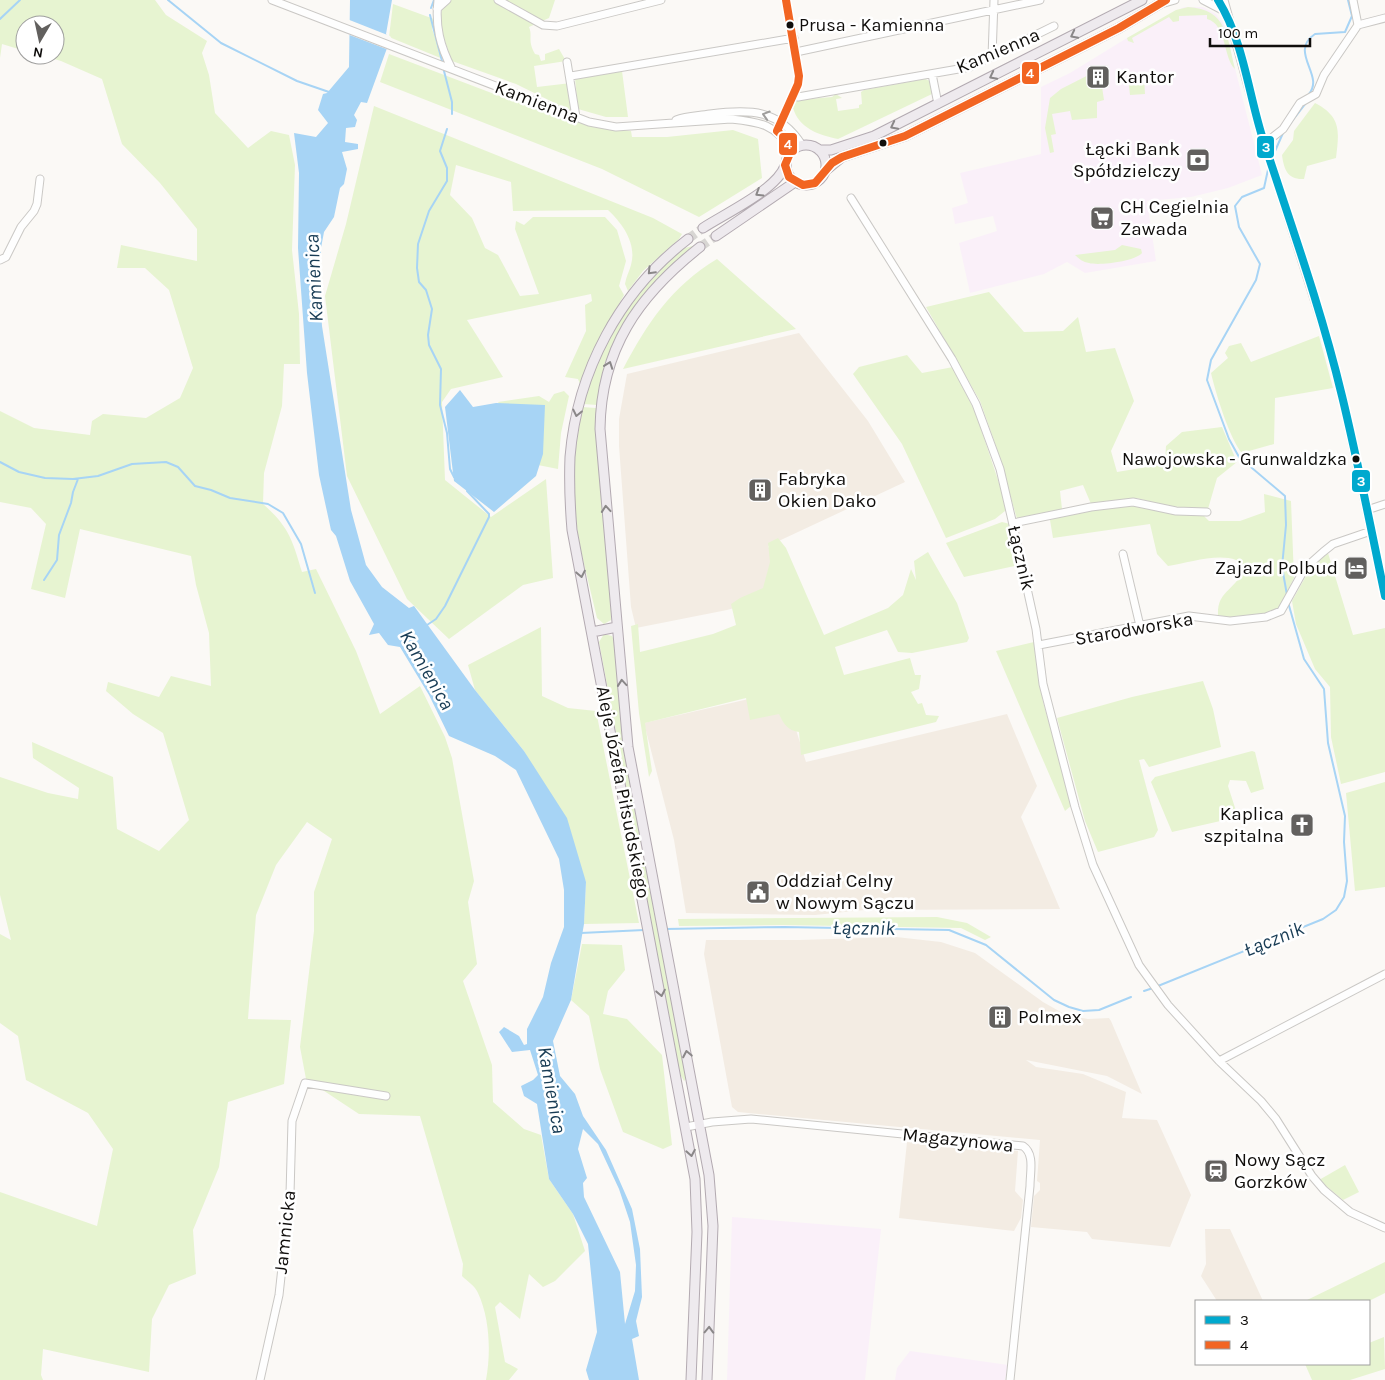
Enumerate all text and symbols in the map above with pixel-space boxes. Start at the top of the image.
place label: Prusa - Kamienna [799,14,944,36]
north arrow [15,15,65,65]
scale bar [1210,15,1310,47]
marker: Prusa - Kamienna [785,20,795,30]
street label: Kamienna [953,24,1043,78]
text: 100 m [1218,24,1258,42]
one-way arrow [1070,29,1079,39]
text: N [32,43,44,62]
line badge: 4 [1021,61,1040,85]
building icon: Kantor [1085,64,1111,90]
text: 4 [1026,65,1035,82]
place label: Kantor [1116,66,1174,88]
one-way arrow [989,70,998,80]
street label: Kamienna [492,76,582,128]
one-way arrow [762,111,770,121]
one-way arrow [890,120,899,130]
line badge: 4 [778,132,798,156]
line badge: 3 [1256,135,1275,159]
text: 4 [784,136,793,153]
unlabelled marker [878,138,888,148]
place label: Łącki Bank Spółdzielczy [1073,138,1180,182]
text: 3 [1262,139,1270,156]
bank icon: Łącki Bank Spółdzielczy [1185,147,1211,173]
one-way arrow [755,186,764,196]
place label: CH Cegielnia Zawada [1120,196,1229,240]
supermarket icon: CH Cegielnia Zawada [1089,205,1115,231]
water label: Kamienica [300,233,328,323]
one-way arrow [648,265,657,274]
one-way arrow [603,361,613,370]
one-way arrow [572,409,583,418]
place label: Nawojowska - Grunwaldzka [1122,448,1347,470]
marker: Nawojowska - Grunwaldzka [1351,454,1361,464]
place label: Fabryka Okien Dako [778,468,876,512]
line badge: 3 [1351,469,1371,493]
text: 3 [1357,473,1365,490]
building icon: Fabryka Okien Dako [747,477,773,503]
one-way arrow [601,505,612,513]
street label: Łącznik [1003,523,1039,593]
hotel icon: Zajazd Polbud [1343,555,1369,581]
place label: Zajazd Polbud [1215,557,1338,579]
one-way arrow [575,570,585,579]
street label: Starodworska [1073,608,1195,650]
water label: Kamienica [395,626,459,714]
one-way arrow [616,678,627,686]
street label: Aleje Józefa Piłsudskiego [592,684,654,900]
place label: Kaplica szpitalna [1203,803,1284,847]
church icon: Kaplica szpitalna [1289,812,1315,838]
place label: Oddział Celny w Nowym Sączu [776,870,915,914]
public building icon: Oddział Celny w Nowym Sączu [745,879,771,905]
water label: Łącznik [832,916,896,940]
water label: Łącznik [1241,916,1308,961]
one-way arrow [655,989,666,998]
building icon: Polmex [987,1004,1013,1030]
place label: Polmex [1018,1006,1082,1028]
water label: Kamienica [533,1045,571,1135]
one-way arrow [682,1049,692,1058]
street label: Magazynowa [901,1123,1015,1157]
one-way arrow [685,1149,695,1157]
place label: Nowy Sącz Gorzków [1234,1149,1325,1193]
station icon: Nowy Sącz Gorzków [1203,1158,1229,1184]
street label: Jamnicka [270,1189,300,1275]
legend [1195,1300,1370,1365]
text: 3 [1240,1311,1249,1329]
one-way arrow [704,1326,714,1334]
text: 4 [1240,1336,1249,1354]

